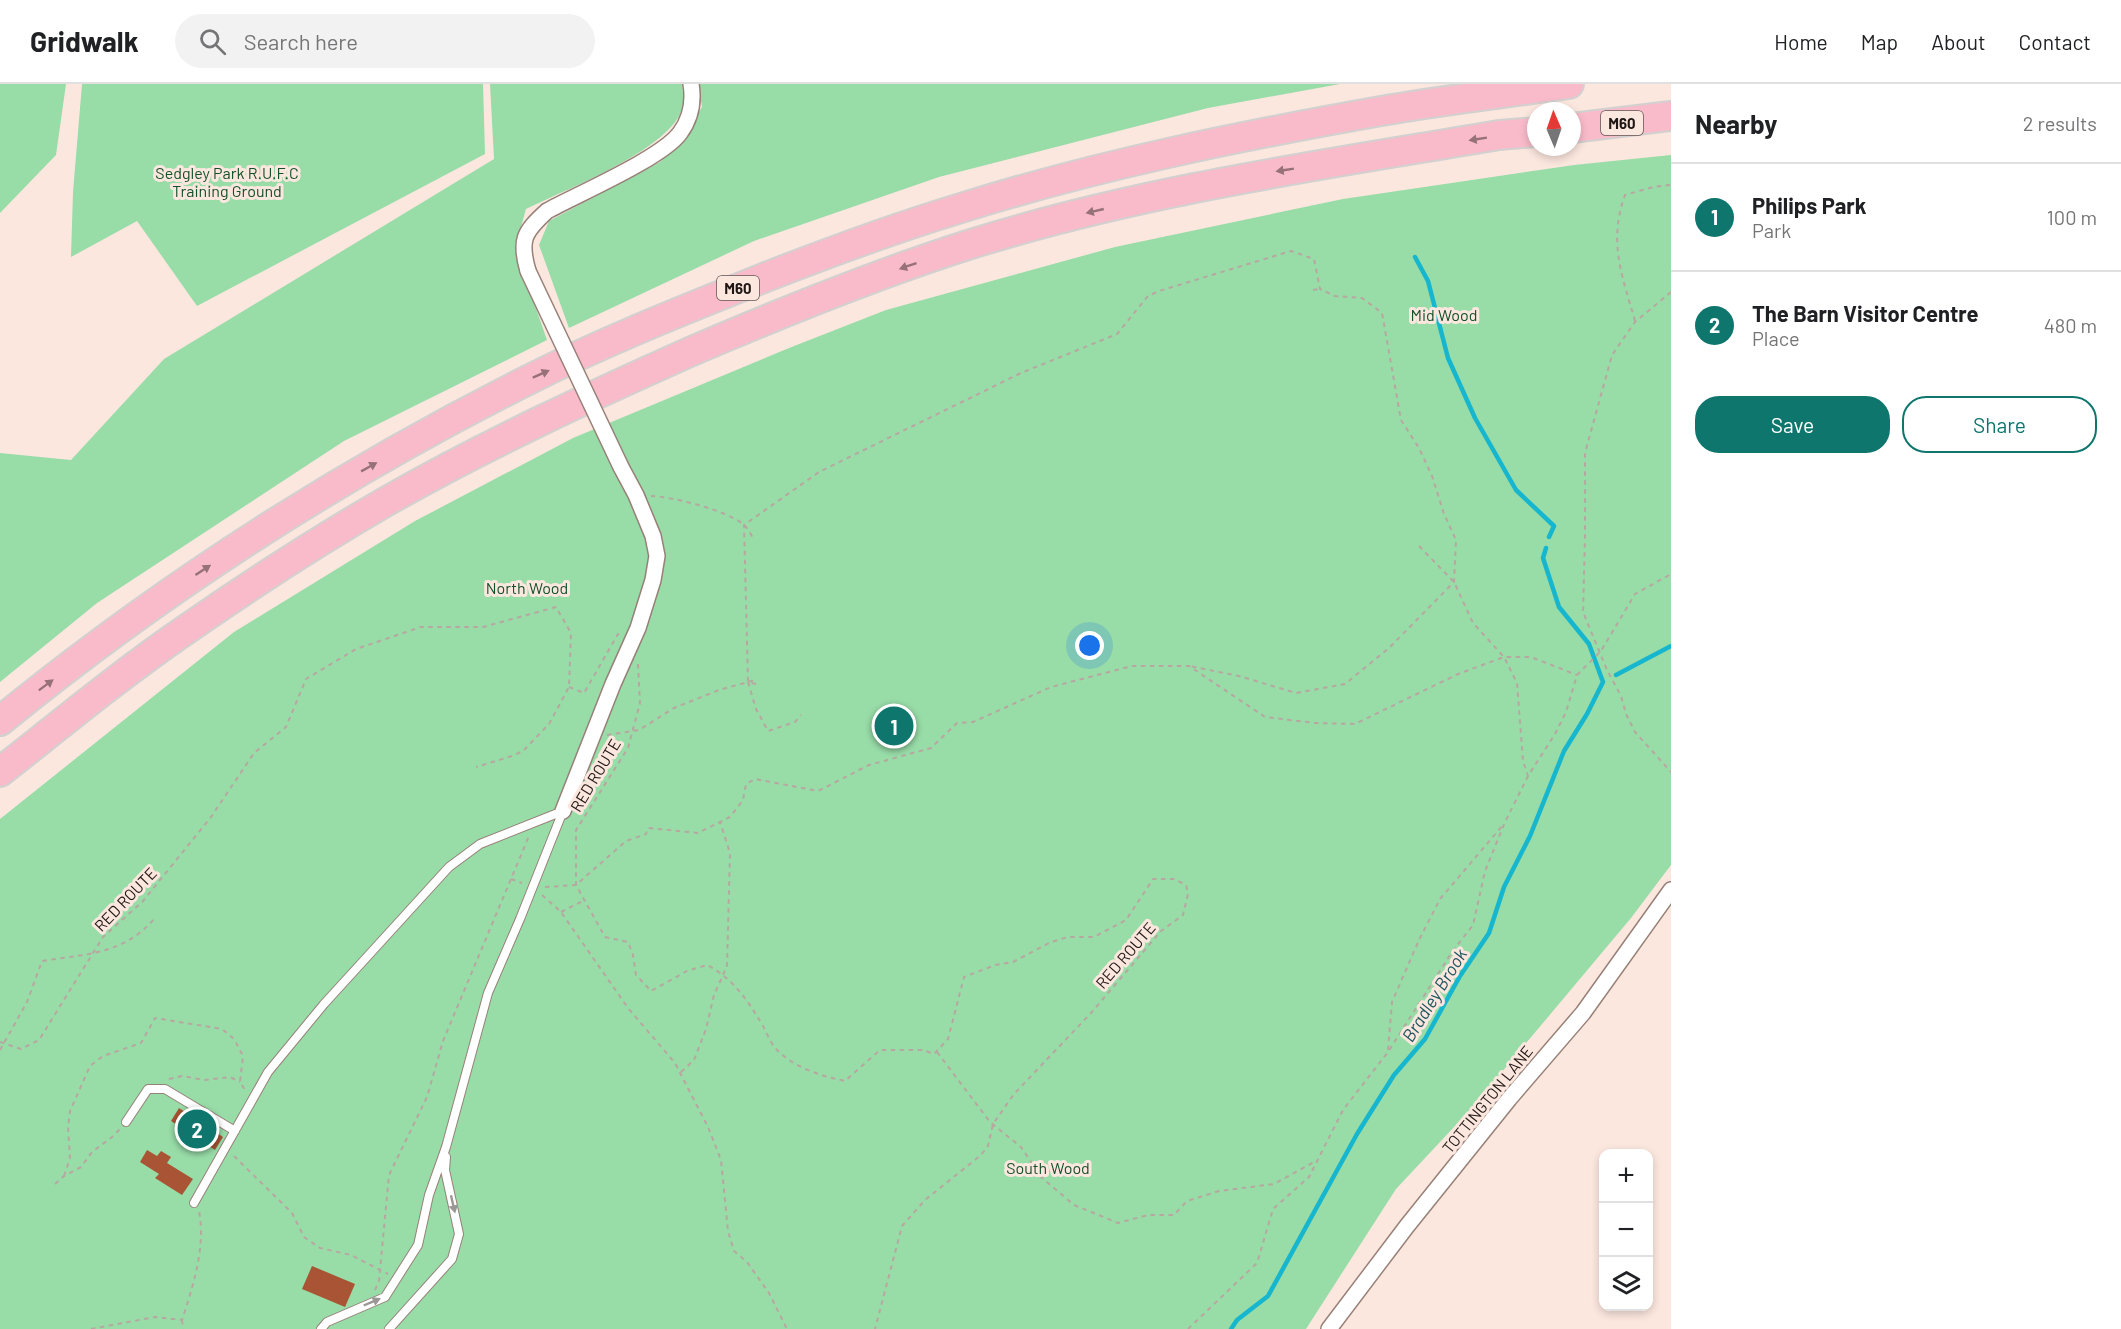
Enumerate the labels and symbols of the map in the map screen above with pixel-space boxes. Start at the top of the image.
north arrow [1527,102,1581,156]
road number: M60 [1601,111,1643,135]
one-way arrow [1468,135,1487,144]
park label: Sedgley Park R.U.F.C Training Ground [155,163,299,200]
one-way arrow [1276,166,1295,175]
one-way arrow [1086,206,1104,216]
one-way arrow [899,262,917,272]
road number: M60 [717,276,759,300]
park label: Mid Wood [1411,305,1477,324]
one-way arrow [532,370,549,379]
one-way arrow [361,462,378,472]
one-way arrow [195,564,211,576]
park label: North Wood [486,578,568,597]
your location [1075,631,1104,660]
one-way arrow [38,679,53,691]
pin: 1 [874,704,914,748]
street label: RED ROUTE [566,735,624,815]
street label: RED ROUTE [90,863,160,935]
street label: RED ROUTE [1091,918,1159,992]
water label: Bradley Brook [1397,944,1471,1046]
street label: TOTTINGTON LANE [1438,1041,1536,1157]
pin: 2 [178,1106,216,1152]
park label: South Wood [1006,1158,1090,1177]
one-way arrow [449,1195,458,1214]
one-way arrow [364,1297,382,1307]

